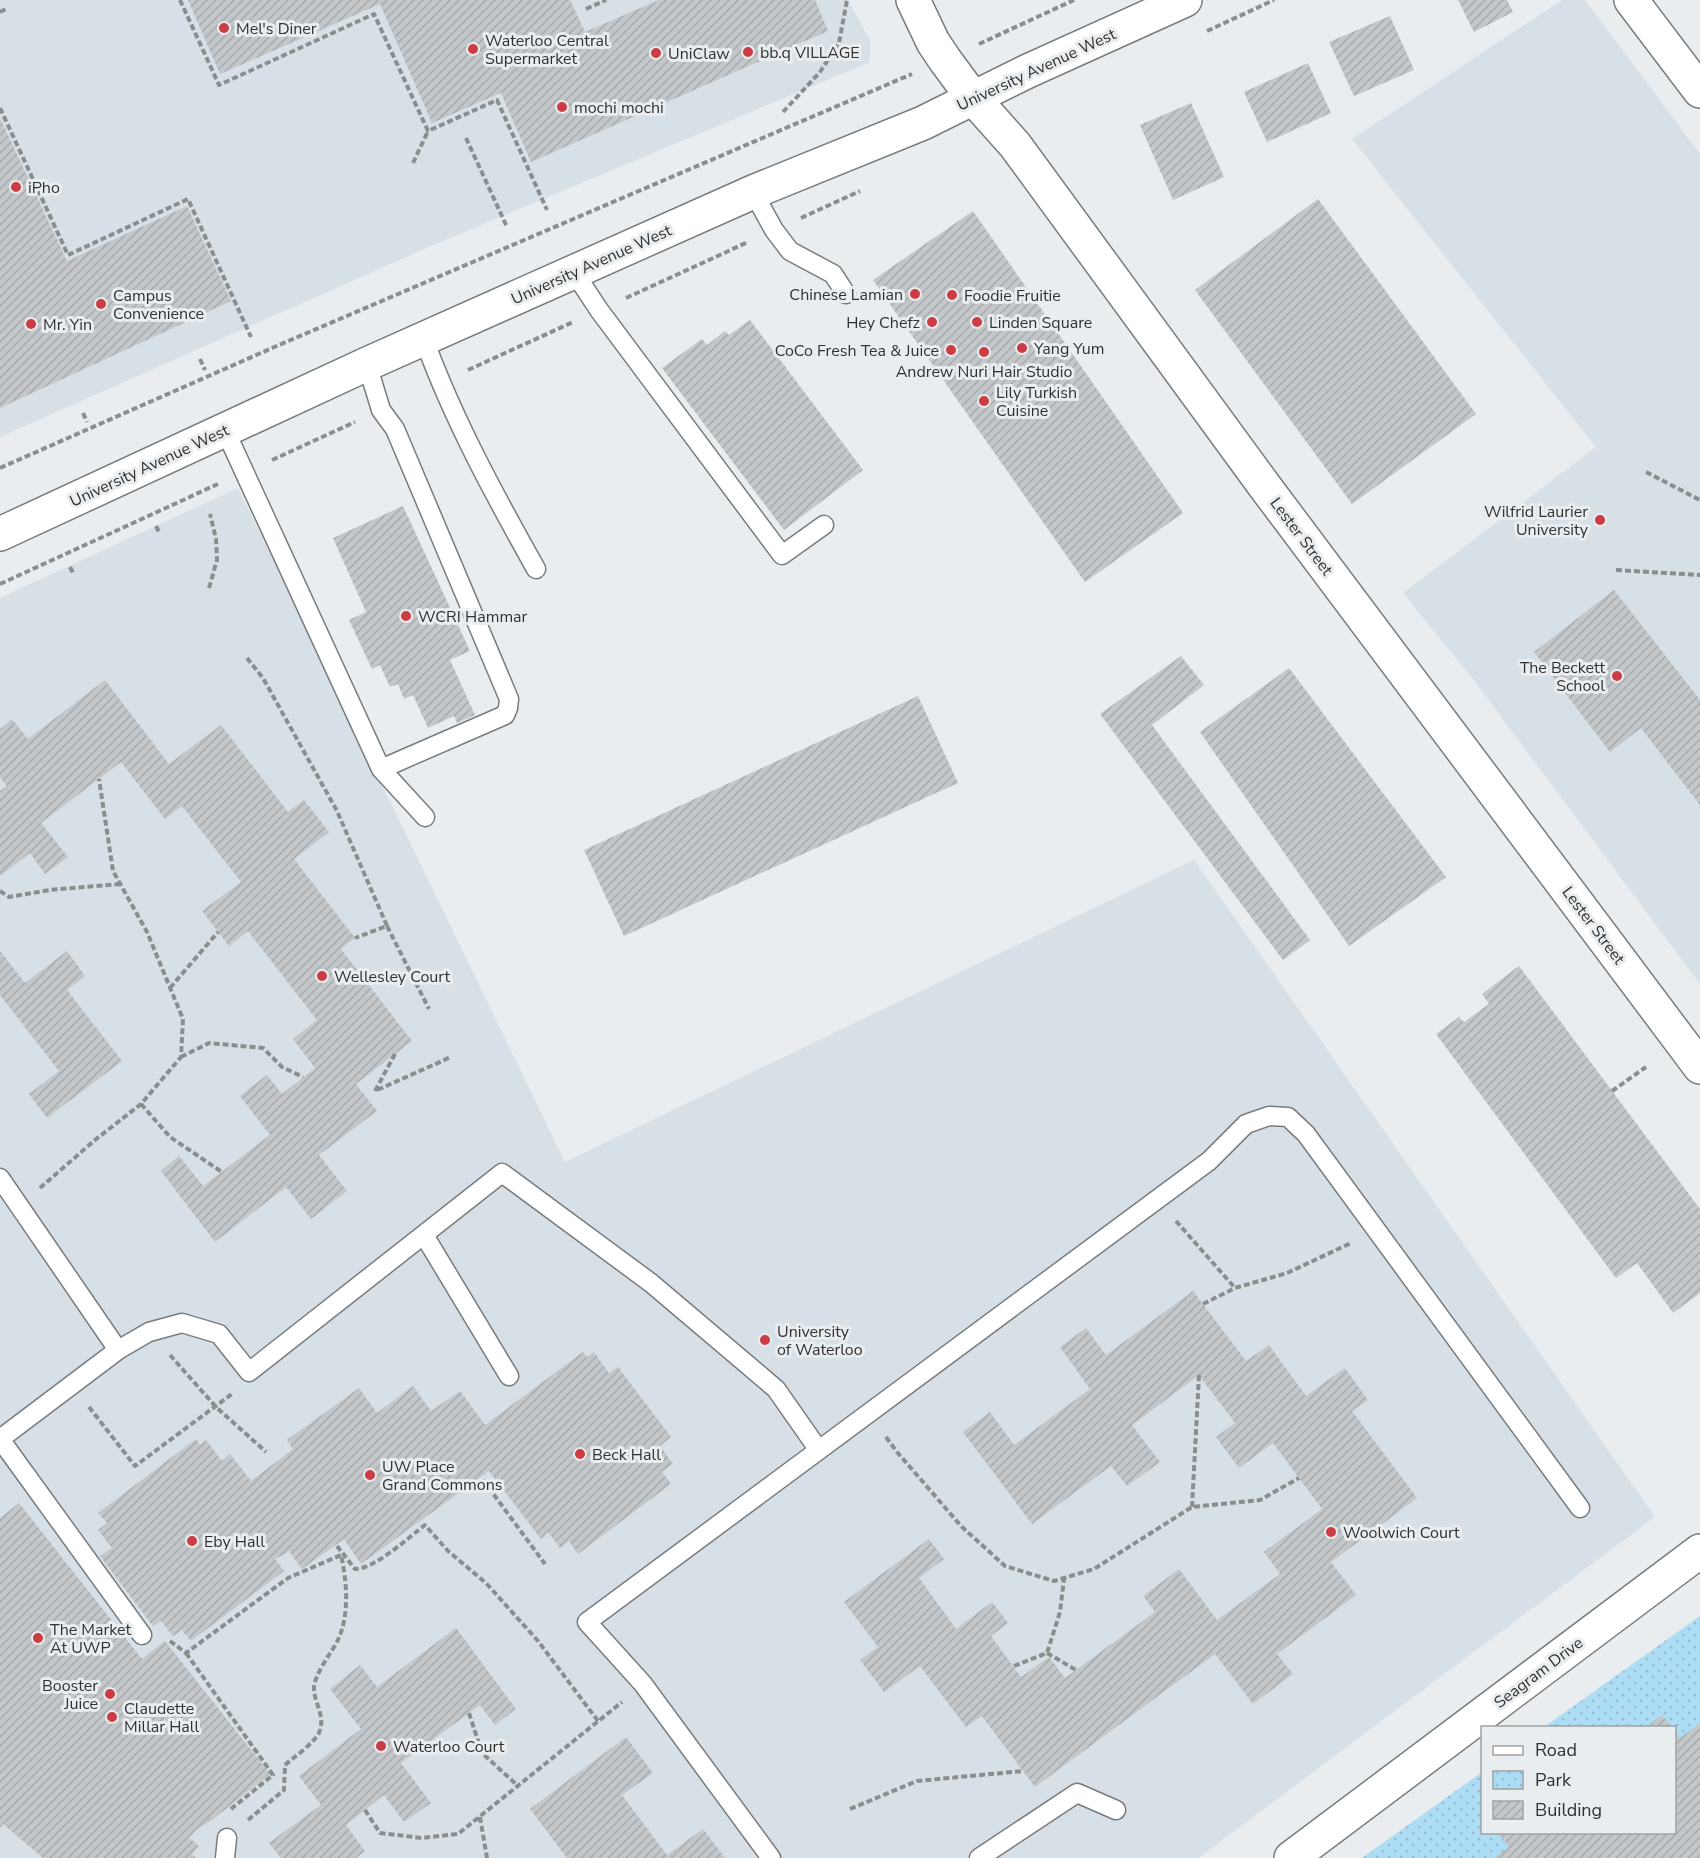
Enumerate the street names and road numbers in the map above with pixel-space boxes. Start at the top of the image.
street label: University Avenue West [953,23,1120,116]
street label: University Avenue West [508,219,675,310]
street label: University Avenue West [66,419,233,512]
street label: Lester Street [1265,493,1338,580]
street label: Lester Street [1557,882,1630,969]
street label: Seagram Drive [1490,1632,1588,1714]

